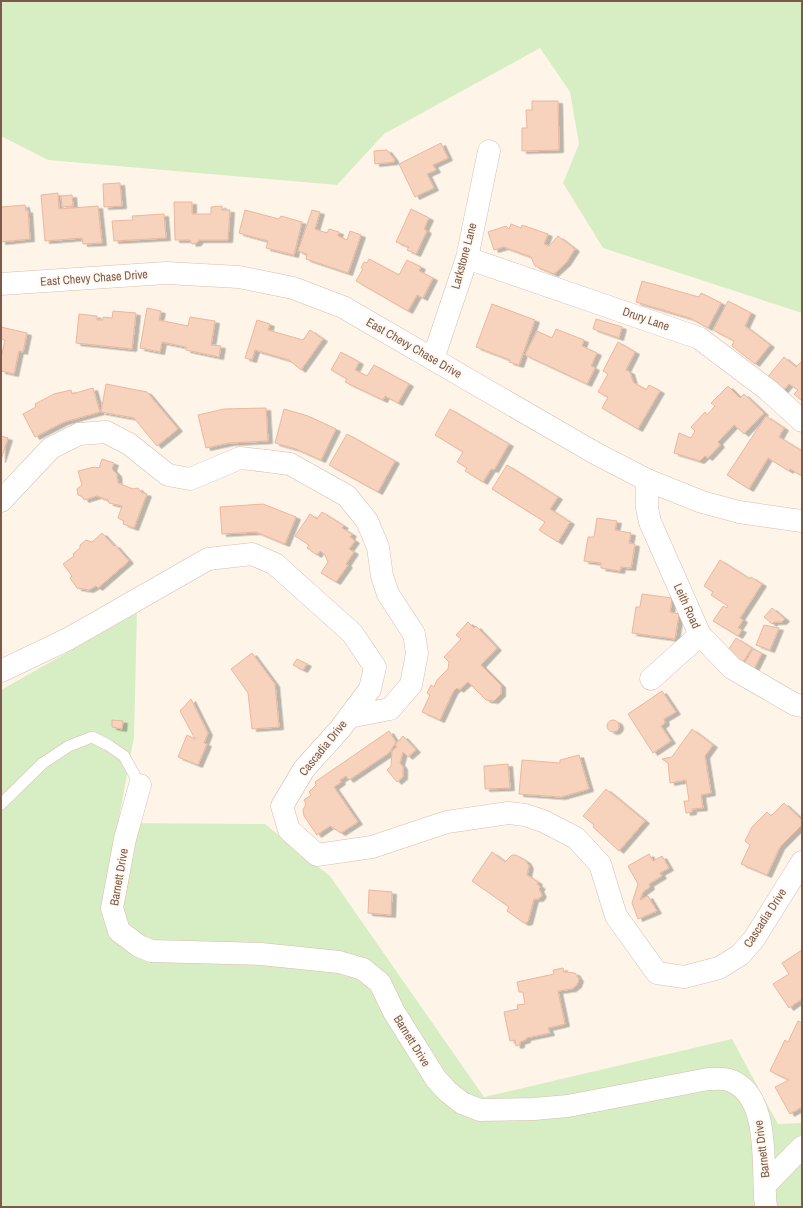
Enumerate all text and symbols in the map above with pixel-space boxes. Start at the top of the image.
street label: Larkstone Lane [447,221,481,291]
street label: East Chevy Chase Drive [40,266,148,290]
street label: Drury Lane [620,304,672,334]
street label: East Chevy Chase Drive [363,314,465,382]
street label: Leith Road [670,581,704,631]
street label: Cascadia Drive [295,717,351,779]
street label: Barnett Drive [106,847,132,907]
street label: Cascadia Drive [740,885,790,951]
street label: Barnett Drive [390,1012,434,1070]
street label: Barnett Drive [751,1119,773,1179]

